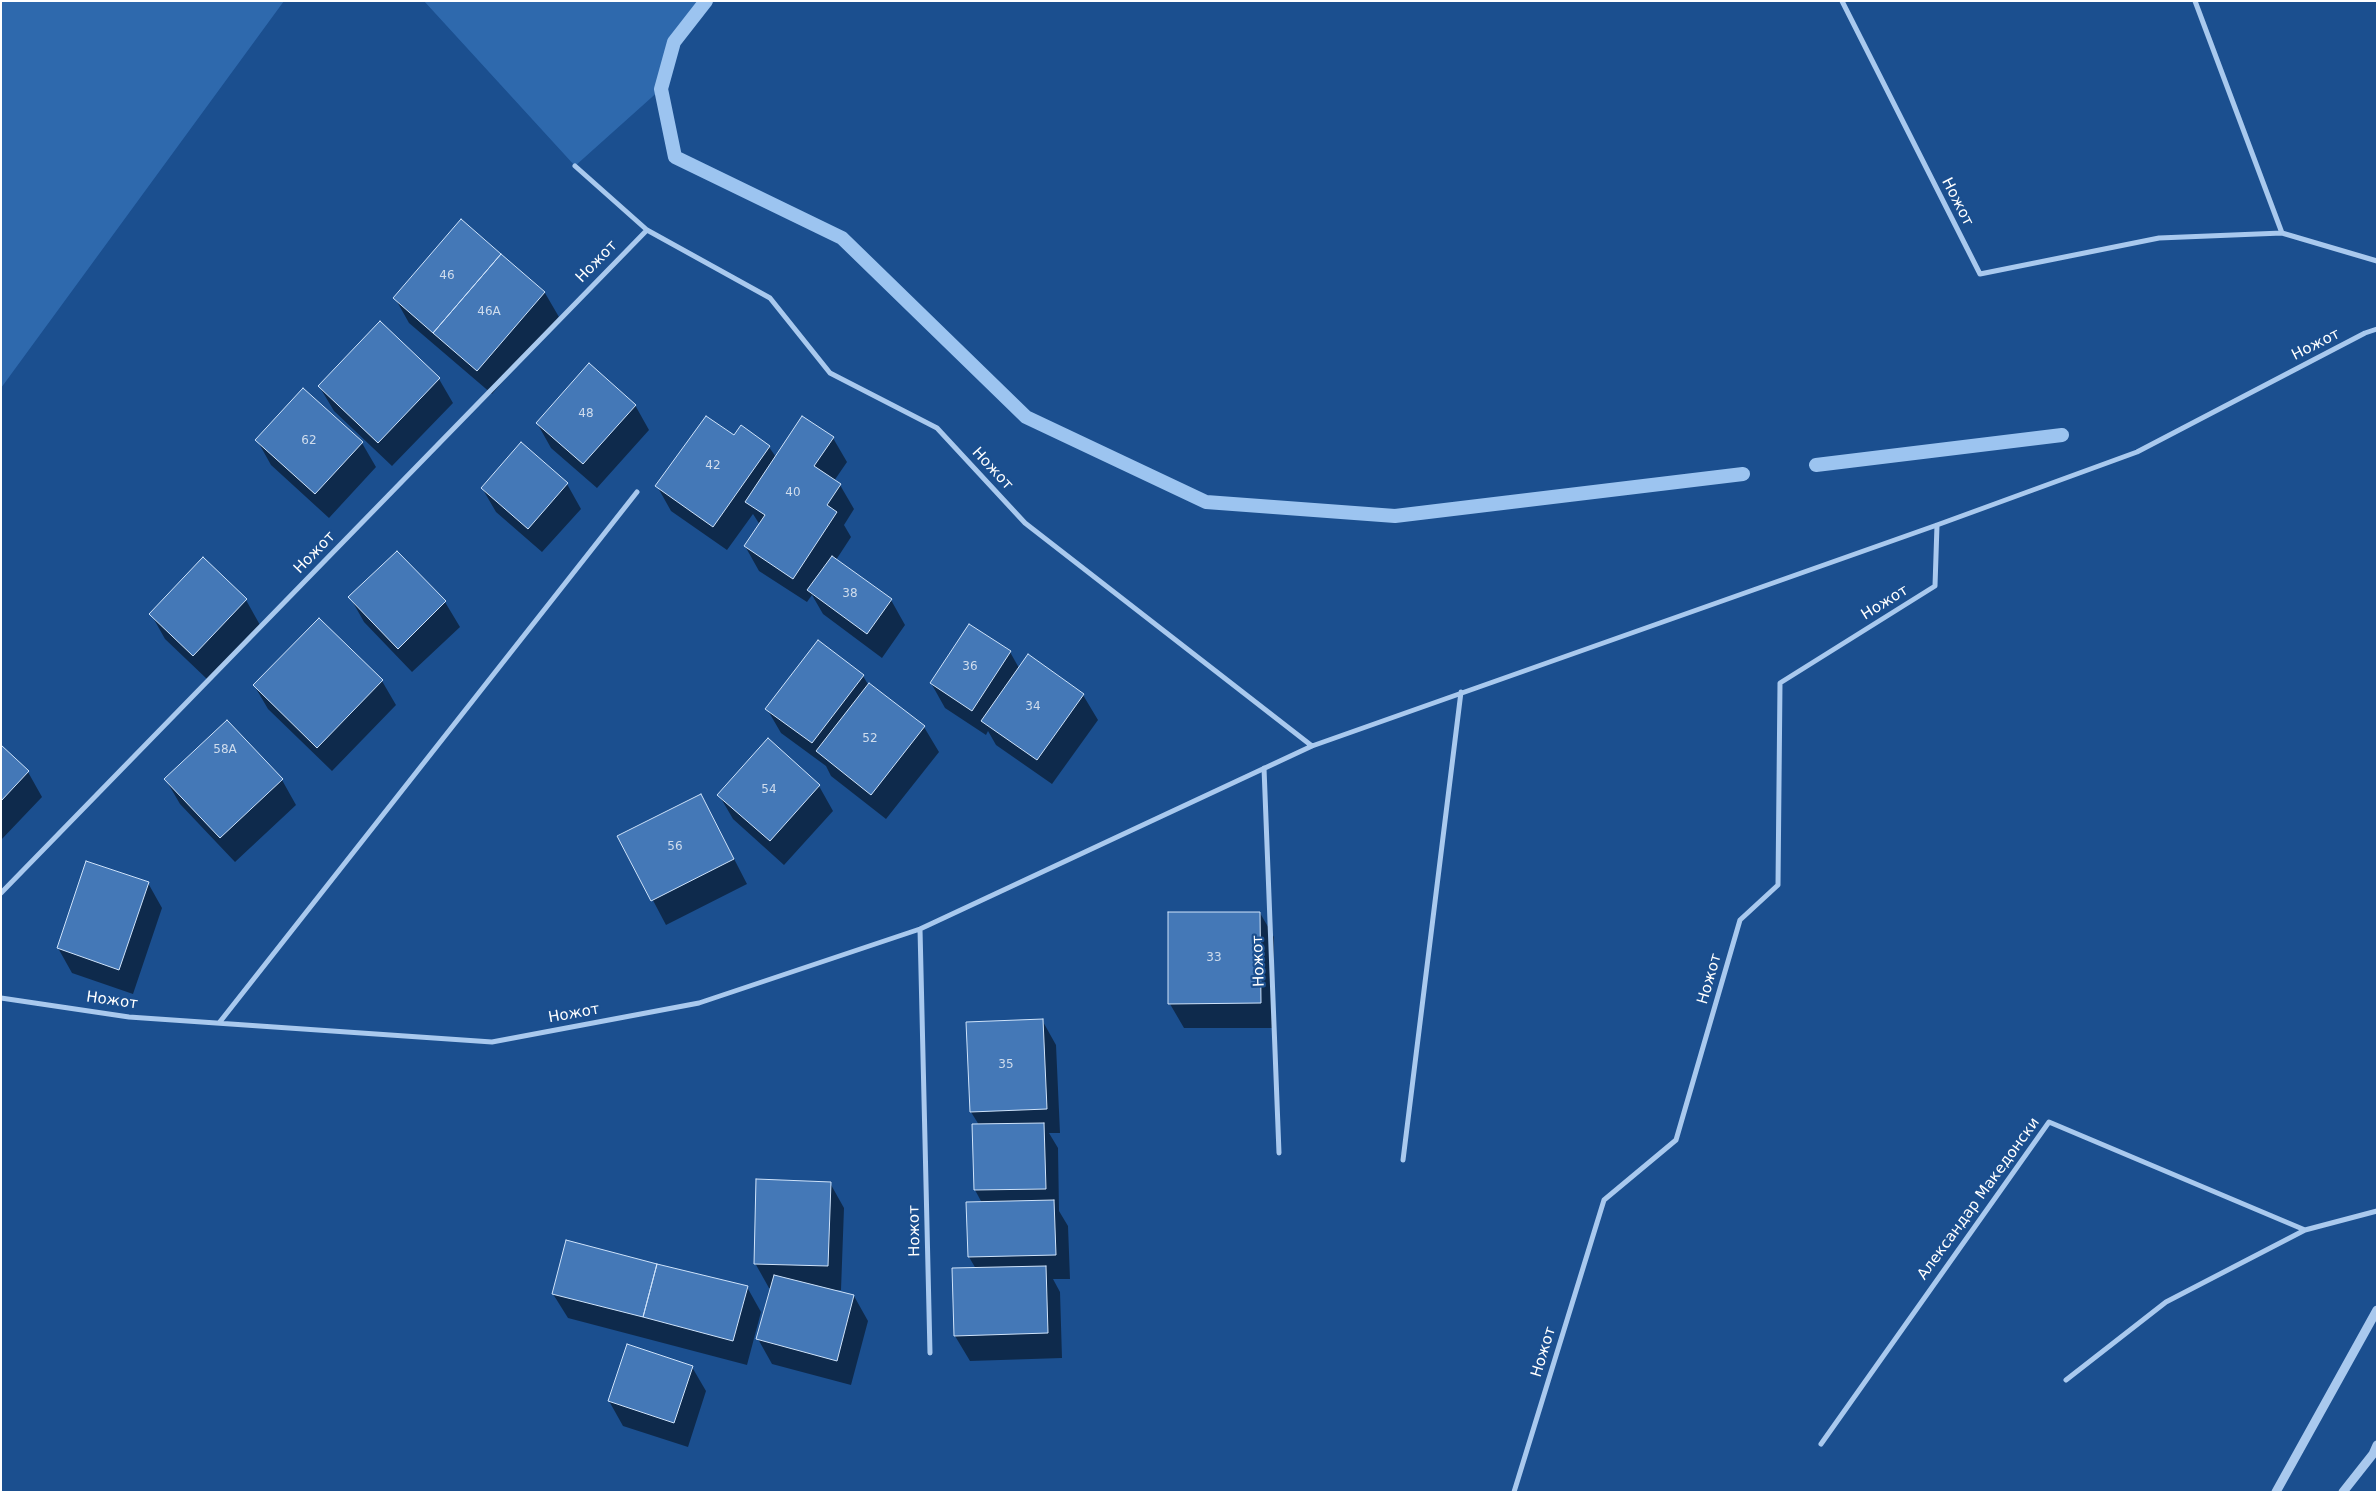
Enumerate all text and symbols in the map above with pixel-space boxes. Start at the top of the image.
street label: Ножот [1937,175,1977,229]
street label: Ножот [573,237,621,287]
house number: 46 [439,269,455,283]
house number: 46А [477,305,501,319]
street label: Ножот [2289,325,2343,365]
house number: 48 [578,407,594,421]
house number: 62 [301,434,317,448]
street label: Ножот [968,444,1016,494]
house number: 42 [705,459,721,473]
house number: 40 [785,486,801,500]
street label: Ножот [291,528,339,578]
street label: Ножот [1858,582,1912,624]
house number: 38 [842,587,858,601]
house number: 36 [962,660,978,674]
house number: 34 [1025,700,1041,714]
house number: 52 [862,732,878,746]
house number: 58А [213,743,237,757]
house number: 54 [761,783,777,797]
house number: 56 [667,840,683,854]
street label: Ножот [1249,935,1269,987]
house number: 33 [1206,951,1222,965]
street label: Ножот [1694,952,1726,1006]
street label: Ножот [85,988,139,1014]
street label: Ножот [547,1001,601,1027]
house number: 35 [998,1058,1014,1072]
street label: Александар Македонски [1914,1114,2044,1284]
street label: Ножот [906,1205,924,1257]
street label: Ножот [1528,1325,1560,1379]

